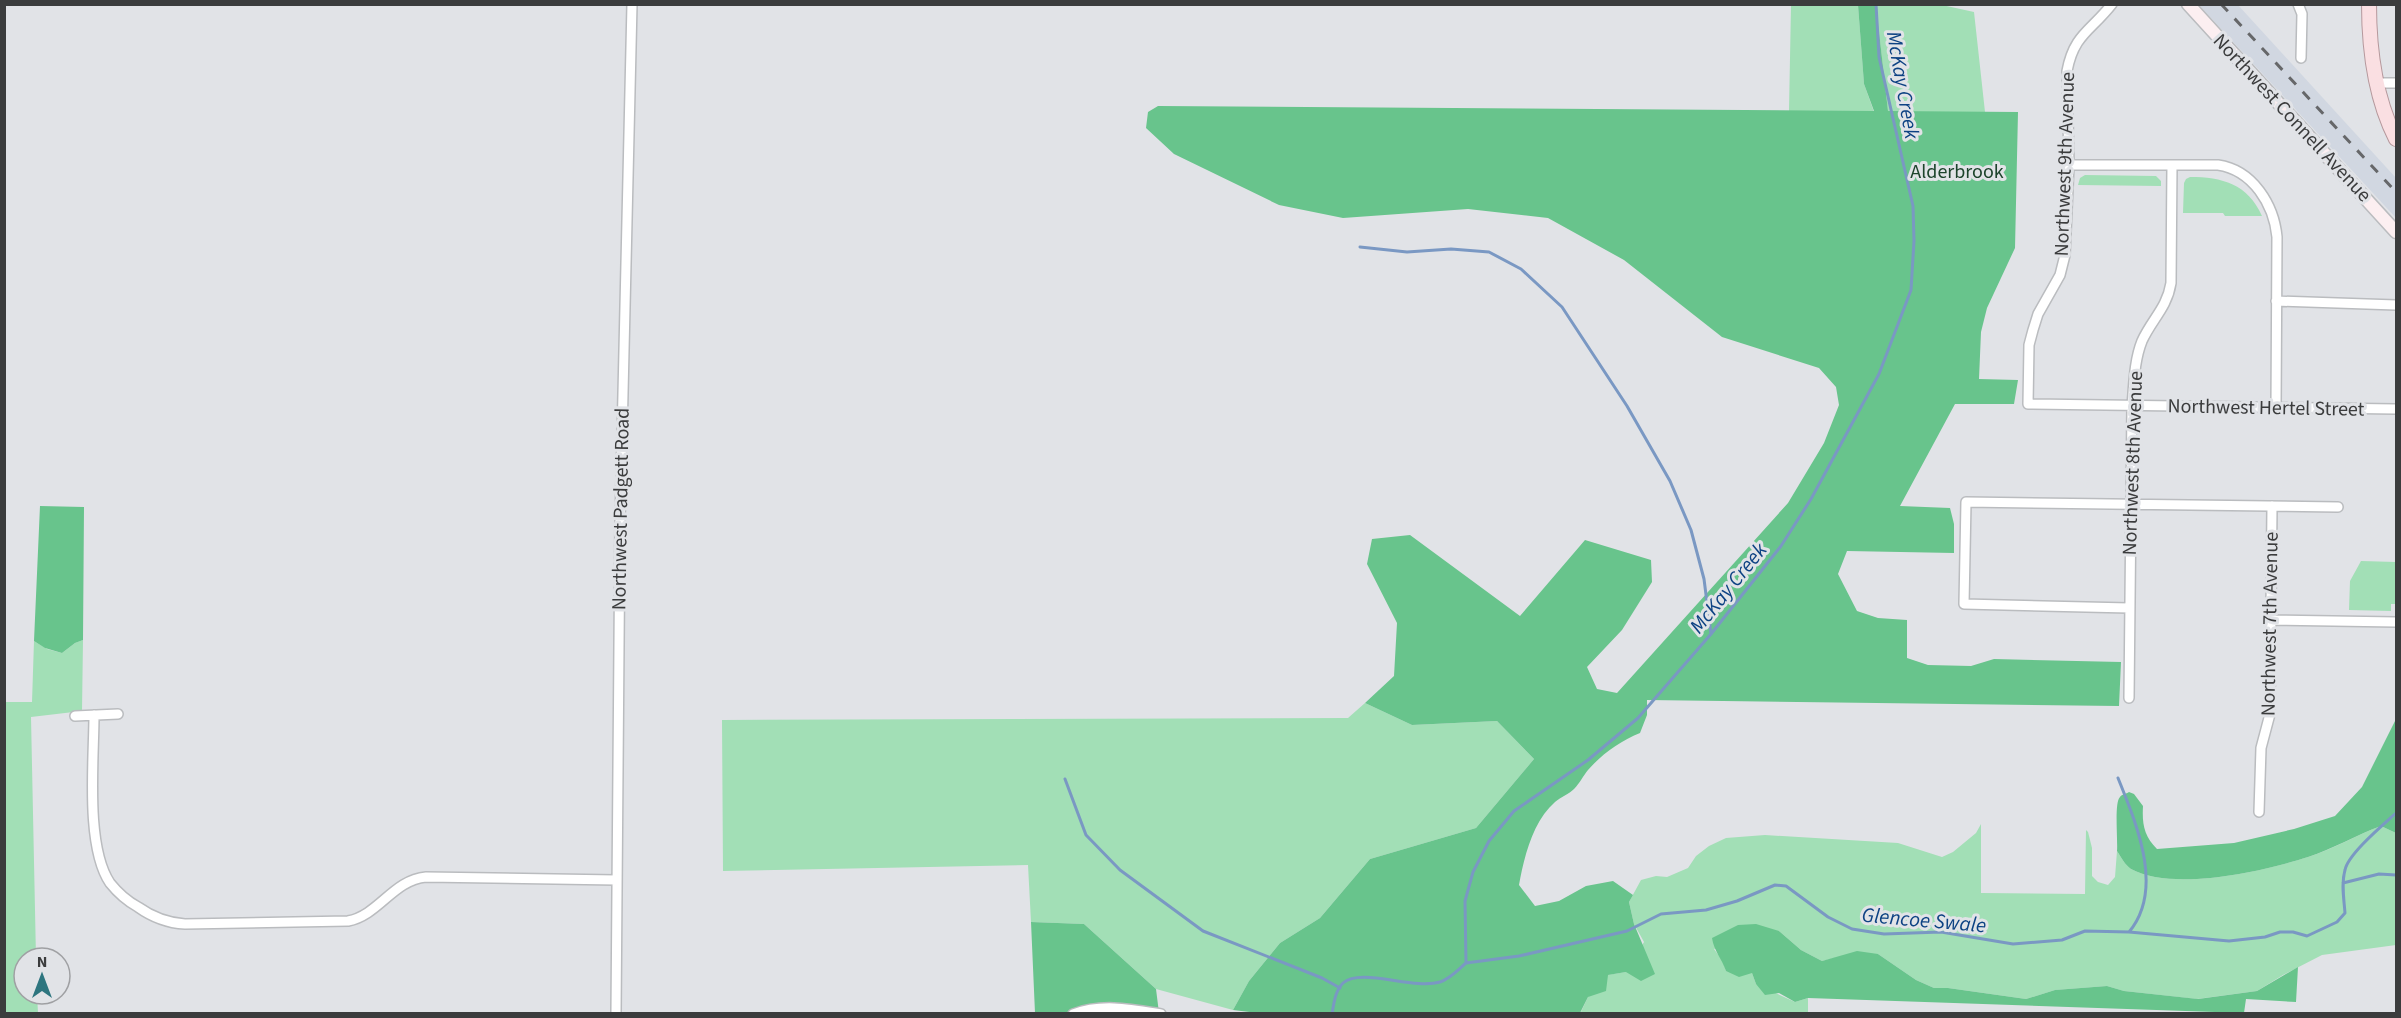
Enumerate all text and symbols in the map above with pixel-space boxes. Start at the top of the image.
street label: Northwest Connell Avenue [2206,28,2378,209]
water label: McKay Creek [1879,29,1927,142]
street label: Northwest 9th Avenue [2048,71,2082,257]
park label: Alderbrook [1910,158,2004,186]
street label: Northwest 8th Avenue [2116,370,2150,556]
street label: Northwest Hertel Street [2167,392,2365,424]
street label: Northwest Padgett Road [605,407,637,611]
street label: Northwest 7th Avenue [2254,531,2286,717]
water label: McKay Creek [1682,535,1775,640]
water label: Glencoe Swale [1861,900,1987,940]
north arrow [12,946,72,1006]
text: N [37,951,47,973]

